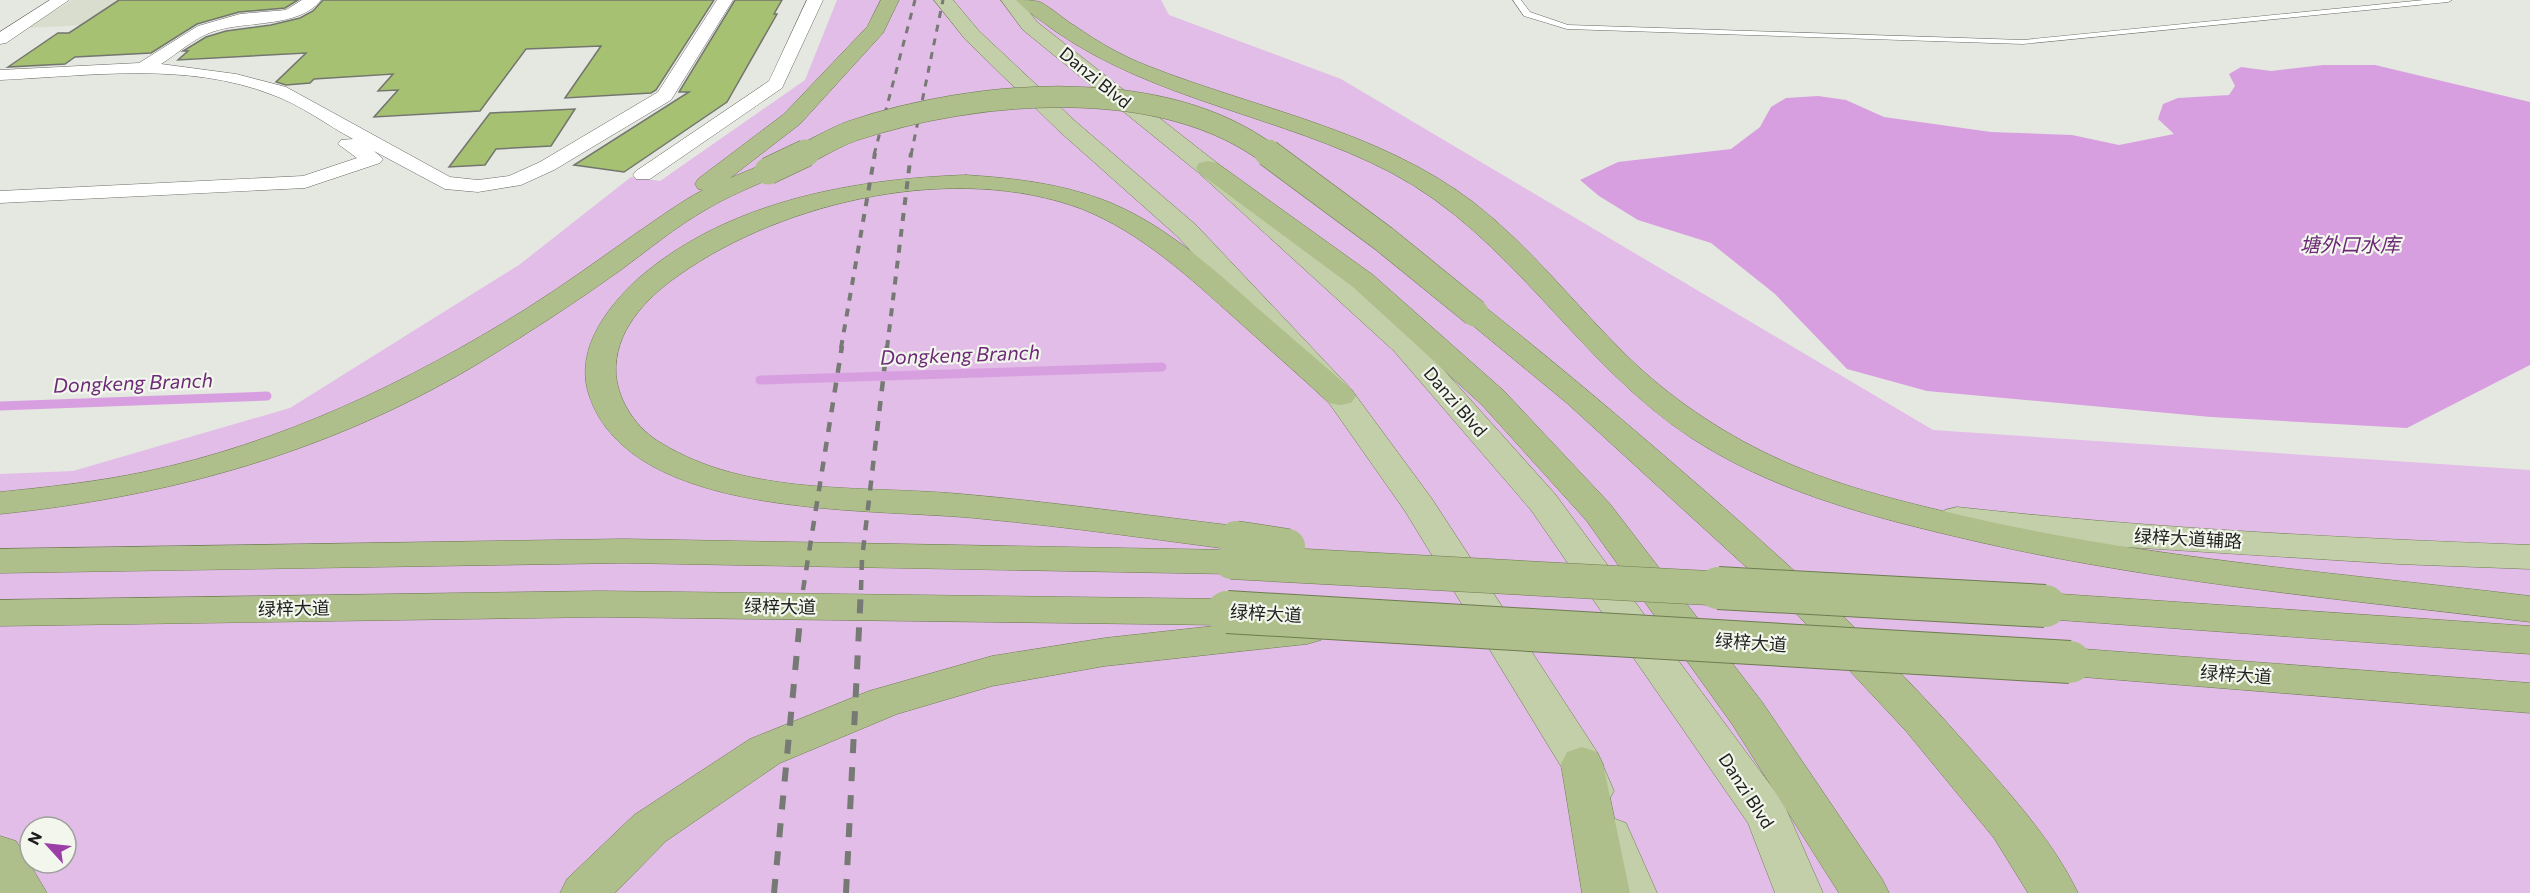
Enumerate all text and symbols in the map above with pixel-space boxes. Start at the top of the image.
street label: Danzi Blvd [1055,42,1136,113]
water label: 塘外口水库 [2300,232,2403,256]
water label: Dongkeng Branch [880,339,1040,369]
street label: Danzi Blvd [1419,362,1492,441]
water label: Dongkeng Branch [53,367,213,397]
street label: 绿梓大道辅路 [2134,524,2243,552]
street label: 绿梓大道 [744,594,816,618]
street label: 绿梓大道 [258,596,330,620]
street label: 绿梓大道 [1230,600,1303,626]
street label: 绿梓大道 [1714,629,1788,655]
street label: 绿梓大道 [2199,661,2273,687]
street label: Danzi Blvd [1714,749,1779,832]
north arrow [18,815,78,875]
text: N [23,828,45,848]

